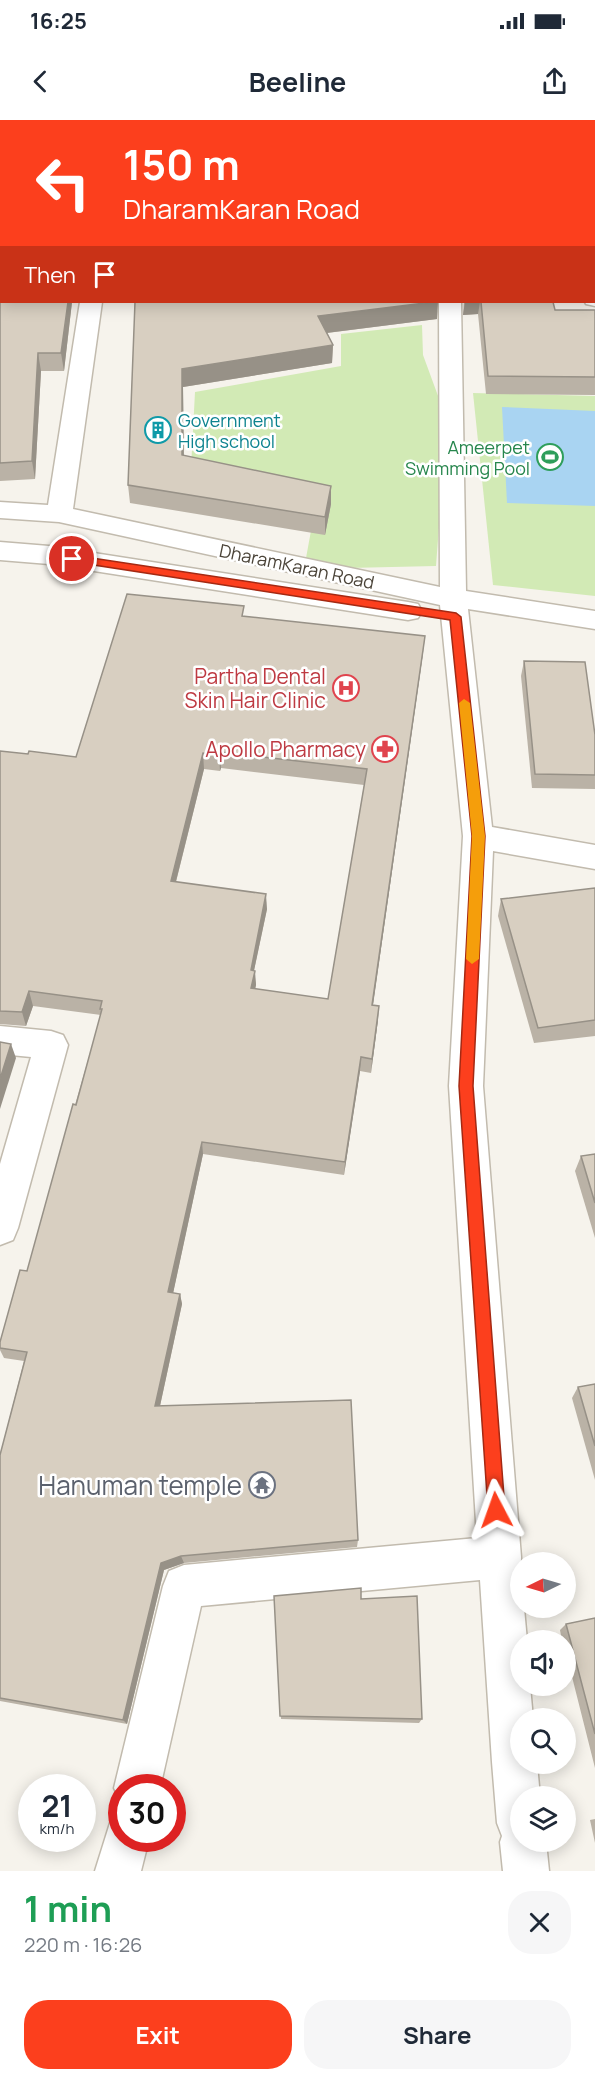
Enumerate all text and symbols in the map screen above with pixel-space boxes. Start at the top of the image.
text: 16:25 [30,6,87,36]
text: Beeline [249,63,346,100]
icon: back [24,65,57,98]
icon: share [538,65,571,98]
text: 150 m [123,135,240,193]
icon: left [24,144,102,222]
text: DharamKaran Road [123,190,360,227]
icon: arrive [88,258,121,291]
text: Then [24,260,76,290]
place label: Government High school [178,408,281,453]
building icon: Government High school [143,415,173,445]
place label: Ameerpet Swimming Pool [405,435,530,480]
sports icon: Ameerpet Swimming Pool [535,442,565,472]
pin [46,533,97,584]
street label: DharamKaran Road [217,538,377,594]
icon: arrive [55,542,88,575]
place label: Partha Dental Skin Hair Clinic [185,662,326,714]
hospital icon: Partha Dental Skin Hair Clinic [331,673,361,703]
pharmacy icon: Apollo Pharmacy [370,734,400,764]
place label: Apollo Pharmacy [205,735,366,763]
place label: Hanuman temple [38,1467,242,1503]
temple icon: Hanuman temple [247,1470,277,1500]
position arrow [464,1478,528,1542]
north arrow [510,1552,576,1618]
map controls [510,1552,576,1852]
button: sound [510,1630,576,1696]
button: search [510,1708,576,1774]
speed limit sign: 30 [108,1774,186,1852]
text: 21 [41,1785,73,1826]
button: layers [510,1786,576,1852]
text: km/h [40,1818,74,1839]
text: 1 min [24,1884,112,1933]
button: close [508,1891,571,1954]
text: 220 m · 16:26 [24,1931,143,1958]
button: Exit [24,2000,292,2069]
button: Share [304,2000,571,2069]

